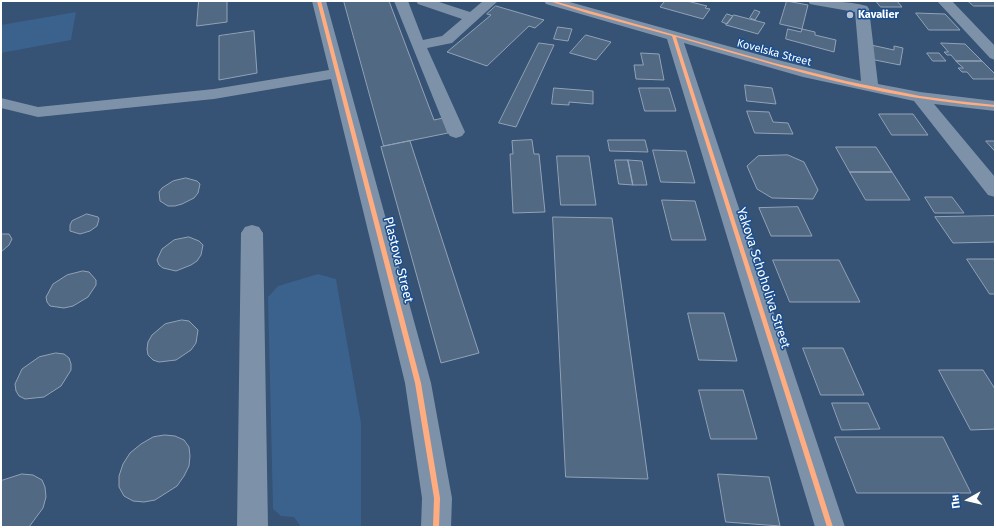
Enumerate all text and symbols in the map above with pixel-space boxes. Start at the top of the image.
place label: Kavalier [858,8,899,22]
marker: Kavalier [845,10,855,20]
street label: Kovelska Street [735,37,813,69]
street label: Yakova Schoholiva Street [733,206,793,350]
street label: Plastova Street [380,215,416,305]
north arrow [948,480,988,520]
text: Пн [948,494,963,509]

